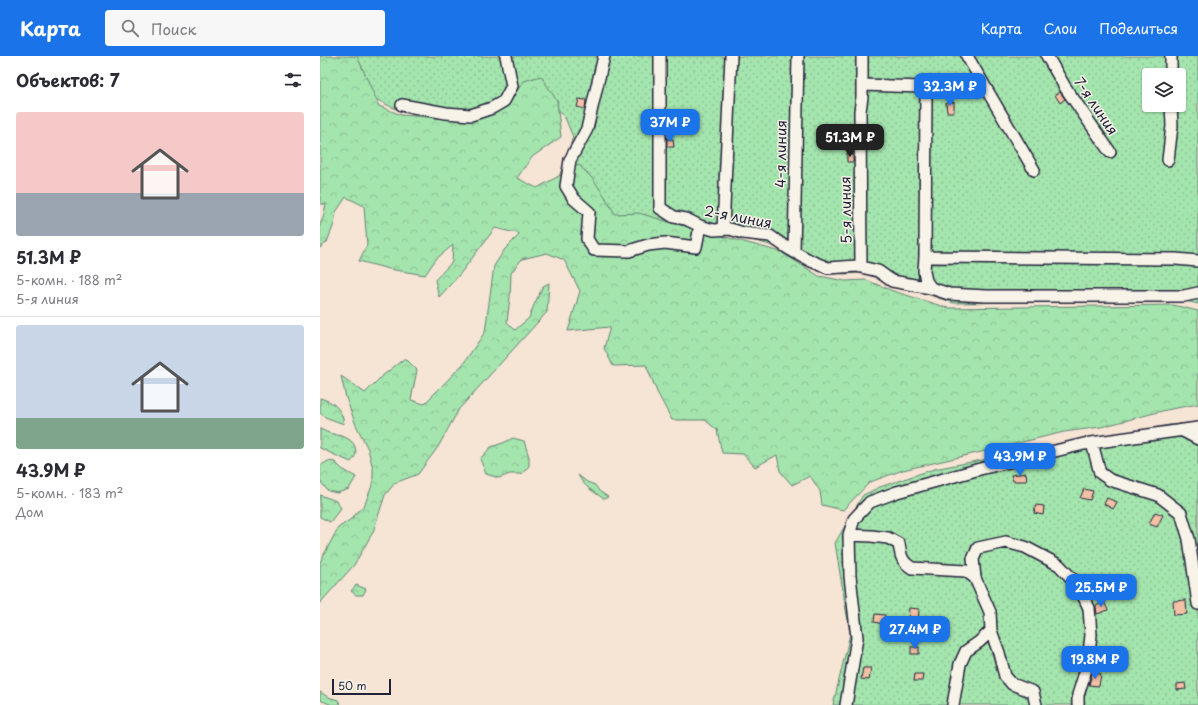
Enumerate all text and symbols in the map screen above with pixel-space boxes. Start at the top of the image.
search box [105,10,385,46]
text: Карта [20,14,81,42]
icon: search [119,17,141,39]
text: Поиск [151,17,196,40]
text: Карта [981,18,1022,39]
text: Слои [1044,18,1077,39]
text: Поделиться [1099,18,1178,39]
text: Объектов: 7 [16,67,119,93]
map controls [1142,68,1186,112]
button: layers [1142,68,1186,112]
icon: filters [282,69,304,91]
street label: 7-я линия [1069,72,1124,139]
pin: 32.3M ₽ [913,73,987,107]
text: 32.3M ₽ [923,76,977,95]
pin: 37M ₽ [642,109,698,143]
text: 37M ₽ [650,112,690,131]
street label: 4-я линия [769,120,792,188]
pin: 51.3M ₽ [813,124,887,158]
text: 51.3M ₽ [825,127,875,146]
icon: home [124,138,196,210]
street label: 5-я линия [834,176,857,244]
street label: 2-я линия [703,200,774,233]
text: 51.3M ₽ [16,244,81,270]
text: 5-комн. · 188 m² [16,270,123,289]
text: 5-я линия [16,289,79,308]
icon: home [124,351,196,423]
pin: 43.9M ₽ [983,443,1057,477]
text: 43.9M ₽ [993,446,1047,465]
text: 43.9M ₽ [16,457,85,483]
text: 5-комн. · 183 m² [16,483,124,502]
text: Дом [16,502,44,521]
pin: 25.5M ₽ [1064,574,1138,608]
text: 25.5M ₽ [1075,577,1127,596]
pin: 27.4M ₽ [878,616,952,650]
text: 27.4M ₽ [889,619,941,638]
pin: 19.8M ₽ [1058,646,1132,680]
text: 19.8M ₽ [1071,649,1119,668]
scale bar [332,677,391,696]
text: 50 m [338,677,367,694]

